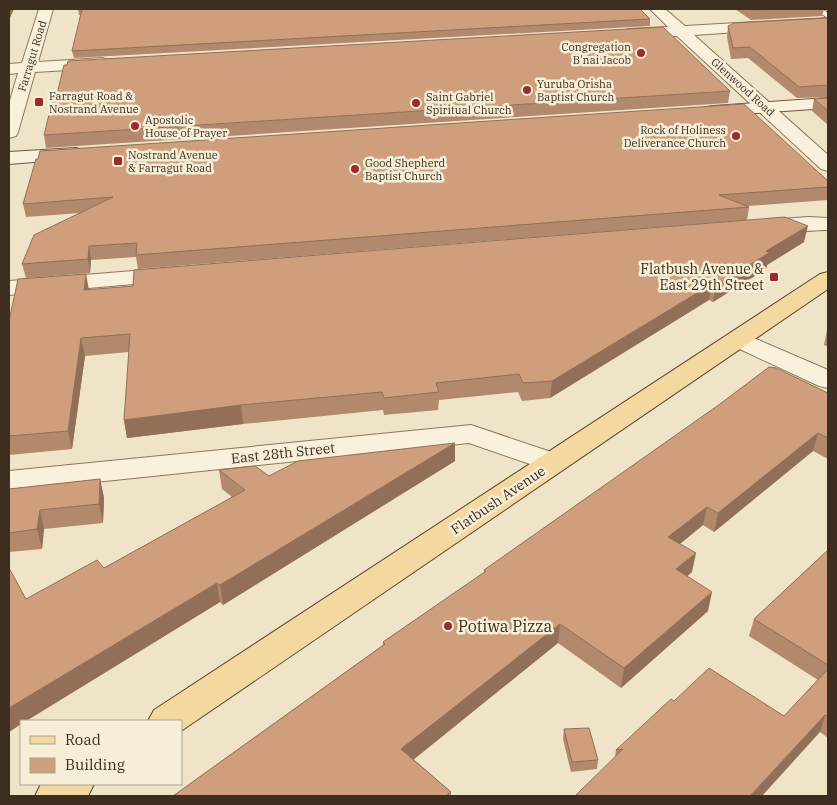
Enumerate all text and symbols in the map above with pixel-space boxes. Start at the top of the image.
street label: Farragut Road [15,18,50,93]
place label: Congregation B'nai Jacob [562,40,631,67]
marker: Congregation B'nai Jacob [635,47,647,59]
street label: Glenwood Road [708,55,778,119]
place label: Yuruba Orisha Baptist Church [537,77,615,104]
marker: Yuruba Orisha Baptist Church [521,84,533,96]
place label: Farragut Road & Nostrand Avenue [49,89,139,116]
place label: Saint Gabriel Spiritual Church [426,90,512,117]
marker: Farragut Road & Nostrand Avenue [33,96,45,108]
marker: Saint Gabriel Spiritual Church [410,97,422,109]
place label: Apostolic House of Prayer [145,113,227,140]
marker: Apostolic House of Prayer [129,120,141,132]
place label: Rock of Holiness Deliverance Church [624,123,726,150]
marker: Rock of Holiness Deliverance Church [730,130,742,142]
place label: Nostrand Avenue & Farragut Road [128,148,218,175]
marker: Nostrand Avenue & Farragut Road [112,155,124,167]
place label: Good Shepherd Baptist Church [365,156,445,183]
marker: Good Shepherd Baptist Church [349,163,361,175]
place label: Flatbush Avenue & East 29th Street [640,260,764,294]
marker: Flatbush Avenue & East 29th Street [768,271,780,283]
street label: East 28th Street [230,439,336,467]
street label: Flatbush Avenue [447,462,549,538]
place label: Potiwa Pizza [458,616,552,636]
marker: Potiwa Pizza [442,620,454,632]
legend [20,720,182,785]
text: Road [65,730,101,749]
text: Building [65,755,125,774]

